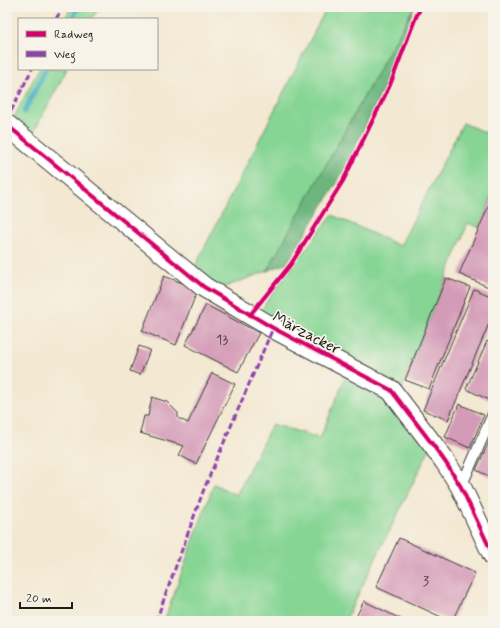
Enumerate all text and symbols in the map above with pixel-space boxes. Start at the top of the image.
legend [18,18,158,70]
text: Radweg [54,27,93,43]
text: Weg [54,47,76,64]
street label: Märzacker [269,307,344,360]
house number: 13 [216,331,228,349]
house number: 3 [423,572,429,590]
scale bar [20,584,72,610]
text: 20 m [26,591,52,607]

